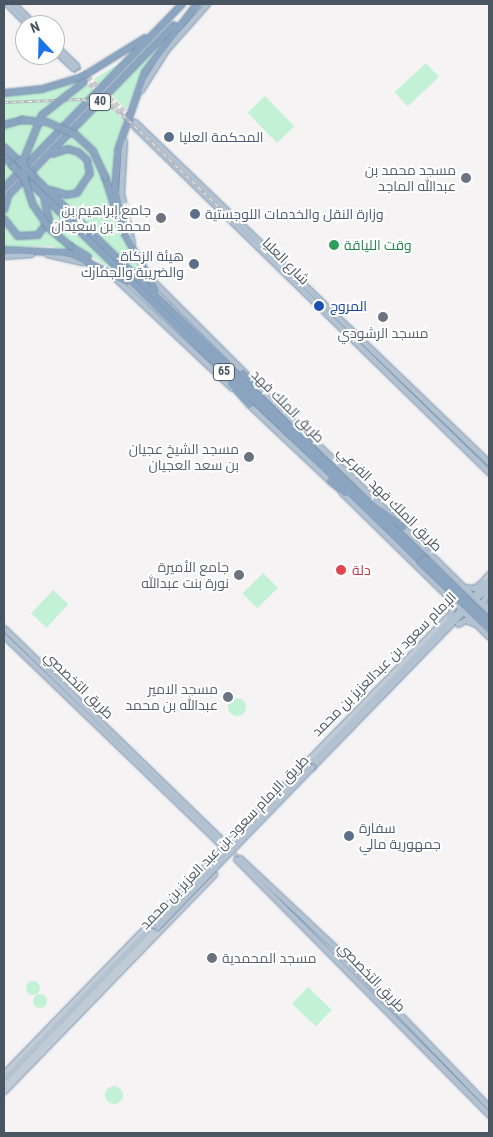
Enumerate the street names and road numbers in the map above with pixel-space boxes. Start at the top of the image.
road number: 40 [89,92,111,111]
street label: شارع العليا [259,234,313,288]
road number: 65 [213,362,235,382]
street label: طريق الملك فهد [248,366,328,446]
street label: طريق الملك فهد الفرعي [334,443,446,555]
street label: الإمام سعود بن عبدالعزيز بن محمد [308,588,460,740]
street label: طريق التخصصي [41,648,117,722]
street label: طريق الإمام سعود بن عبد العزيز بن محمد [136,751,312,933]
street label: طريق التخصصي [335,939,409,1015]

